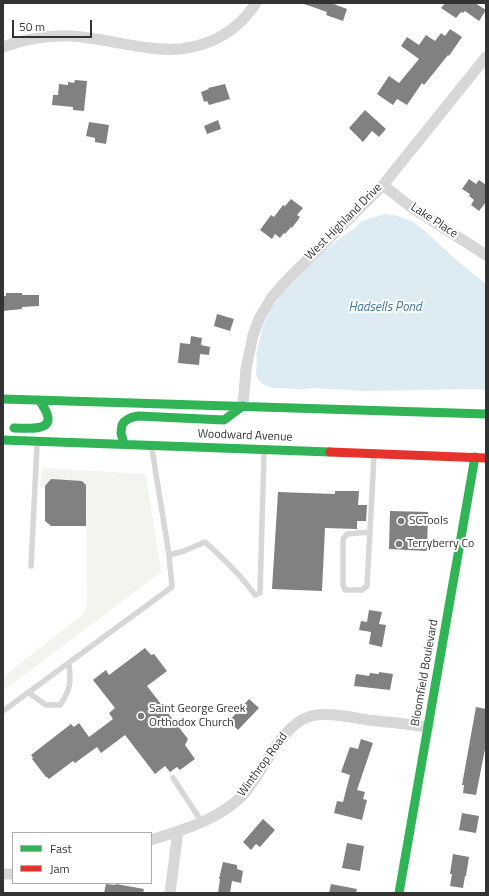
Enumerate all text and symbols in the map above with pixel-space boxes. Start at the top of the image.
scale bar [14,12,94,38]
text: 50 m [19,17,45,36]
street label: West Highland Drive [303,181,385,263]
street label: Lake Place [408,200,460,242]
water label: Hadsells Pond [348,300,422,316]
street label: Woodward Avenue [197,427,293,445]
place label: SCTools [409,514,448,528]
marker: SCTools [396,516,406,526]
place label: Terryberry Co [407,537,474,551]
marker: Terryberry Co [394,539,404,549]
street label: Bloomfield Boulevard [409,618,441,728]
place label: Saint George Greek Orthodox Church [149,702,245,730]
marker: Saint George Greek Orthodox Church [136,711,146,721]
street label: Winthrop Road [235,730,291,800]
legend [12,832,152,884]
text: Fast [50,839,72,858]
text: Jam [50,859,70,878]

